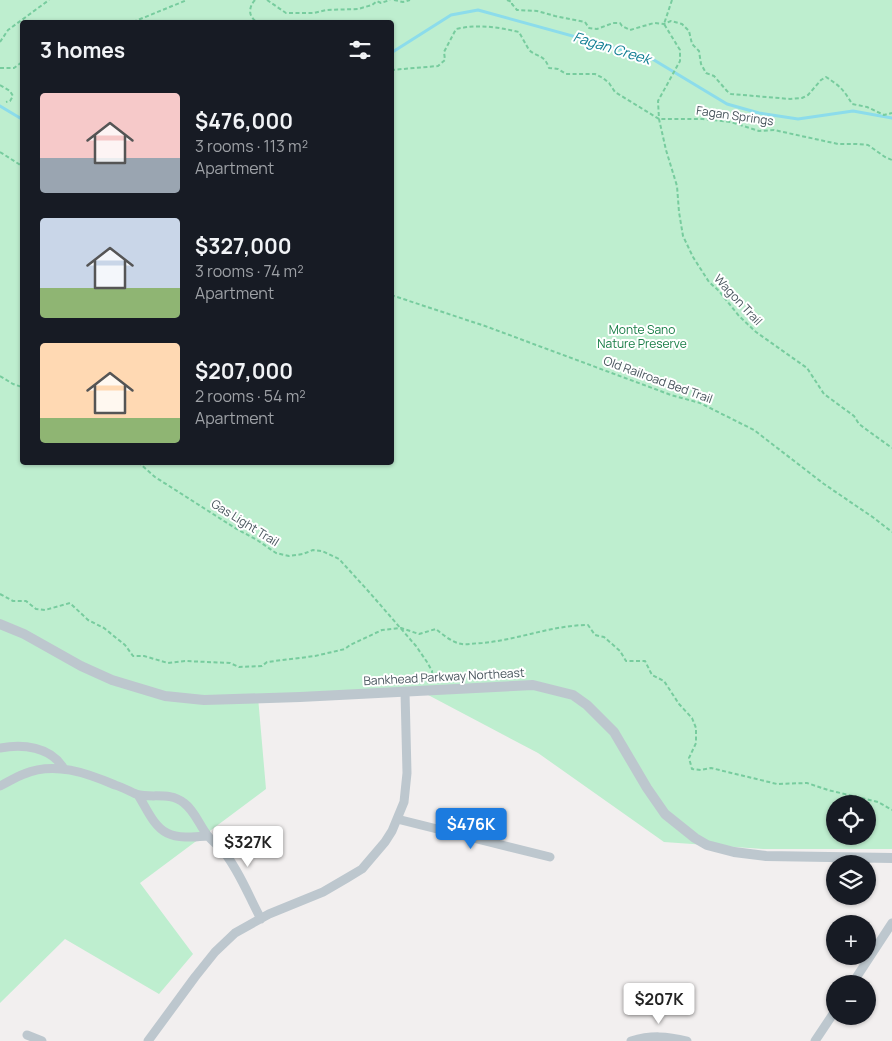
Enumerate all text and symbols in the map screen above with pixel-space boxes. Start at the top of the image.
water label: Fagan Creek [571,27,655,69]
text: 3 homes [40,36,125,64]
icon: filters [346,36,374,64]
street label: Fagan Springs [695,102,775,129]
text: $476,000 [195,107,293,135]
icon: home [80,113,140,173]
text: 3 rooms · 113 m² [195,135,308,157]
text: Apartment [195,157,274,179]
text: $327,000 [195,232,292,260]
icon: home [80,238,140,298]
text: 3 rooms · 74 m² [195,260,304,282]
street label: Wagon Trail [710,270,766,329]
text: Apartment [195,282,274,304]
park label: Monte Sano Nature Preserve [597,321,687,352]
street label: Old Railroad Bed Trail [601,352,715,407]
text: $207,000 [195,357,293,385]
icon: home [80,363,140,423]
text: 2 rooms · 54 m² [195,385,306,407]
text: Apartment [195,407,274,429]
street label: Gas Light Trail [208,495,282,550]
street label: Bankhead Parkway Northeast [363,664,525,689]
map controls [826,795,876,1025]
button: locate [826,795,876,845]
pin: $476K [436,808,506,850]
text: $476K [447,813,495,835]
pin: $327K [213,826,283,868]
text: $327K [224,831,272,853]
button: layers [826,855,876,905]
button: + [826,915,876,965]
button: − [826,975,876,1025]
pin: $207K [624,982,694,1025]
text: $207K [635,988,684,1010]

